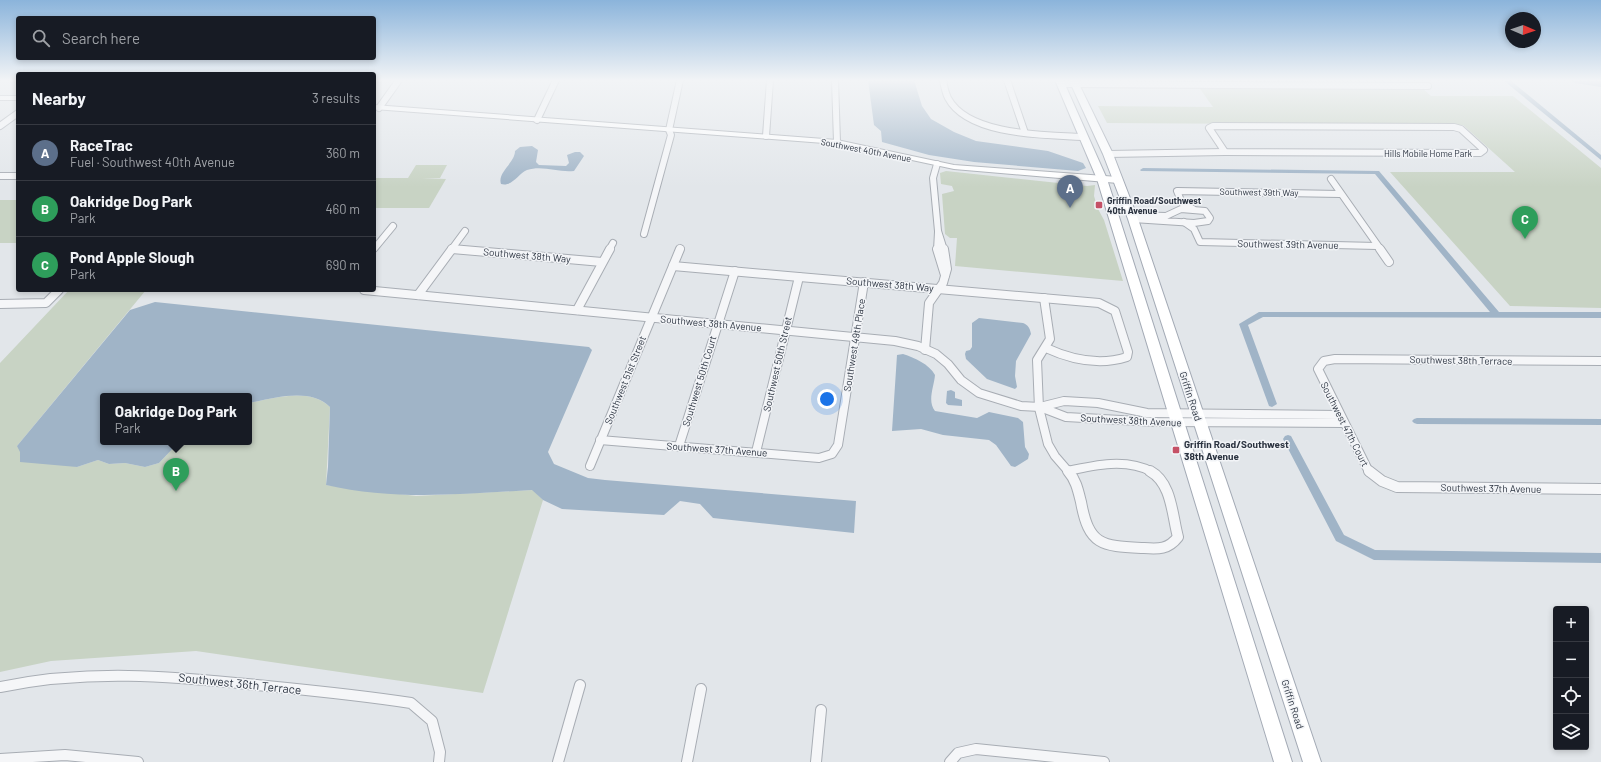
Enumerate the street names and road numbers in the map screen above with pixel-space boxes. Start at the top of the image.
street label: Southwest 40th Avenue [820,136,912,164]
street label: Hills Mobile Home Park [1384,148,1473,159]
street label: Southwest 39th Way [1219,186,1299,198]
street label: Southwest 39th Avenue [1237,237,1339,251]
street label: Southwest 38th Way [483,245,572,265]
street label: Southwest 38th Way [846,274,935,294]
street label: Southwest 49th Place [841,298,867,392]
street label: Southwest 38th Avenue [660,313,762,333]
street label: Southwest 50th Street [760,315,794,413]
street label: Southwest 51st Street [602,334,648,426]
street label: Southwest 50th Court [679,334,719,428]
street label: Southwest 38th Terrace [1409,353,1513,367]
street label: Griffin Road [1177,370,1205,422]
street label: Southwest 47th Court [1318,380,1372,469]
street label: Southwest 38th Avenue [1080,411,1182,429]
street label: Southwest 37th Avenue [666,439,768,459]
street label: Southwest 37th Avenue [1440,481,1542,495]
street label: Southwest 36th Terrace [178,670,302,696]
street label: Griffin Road [1279,678,1307,730]

